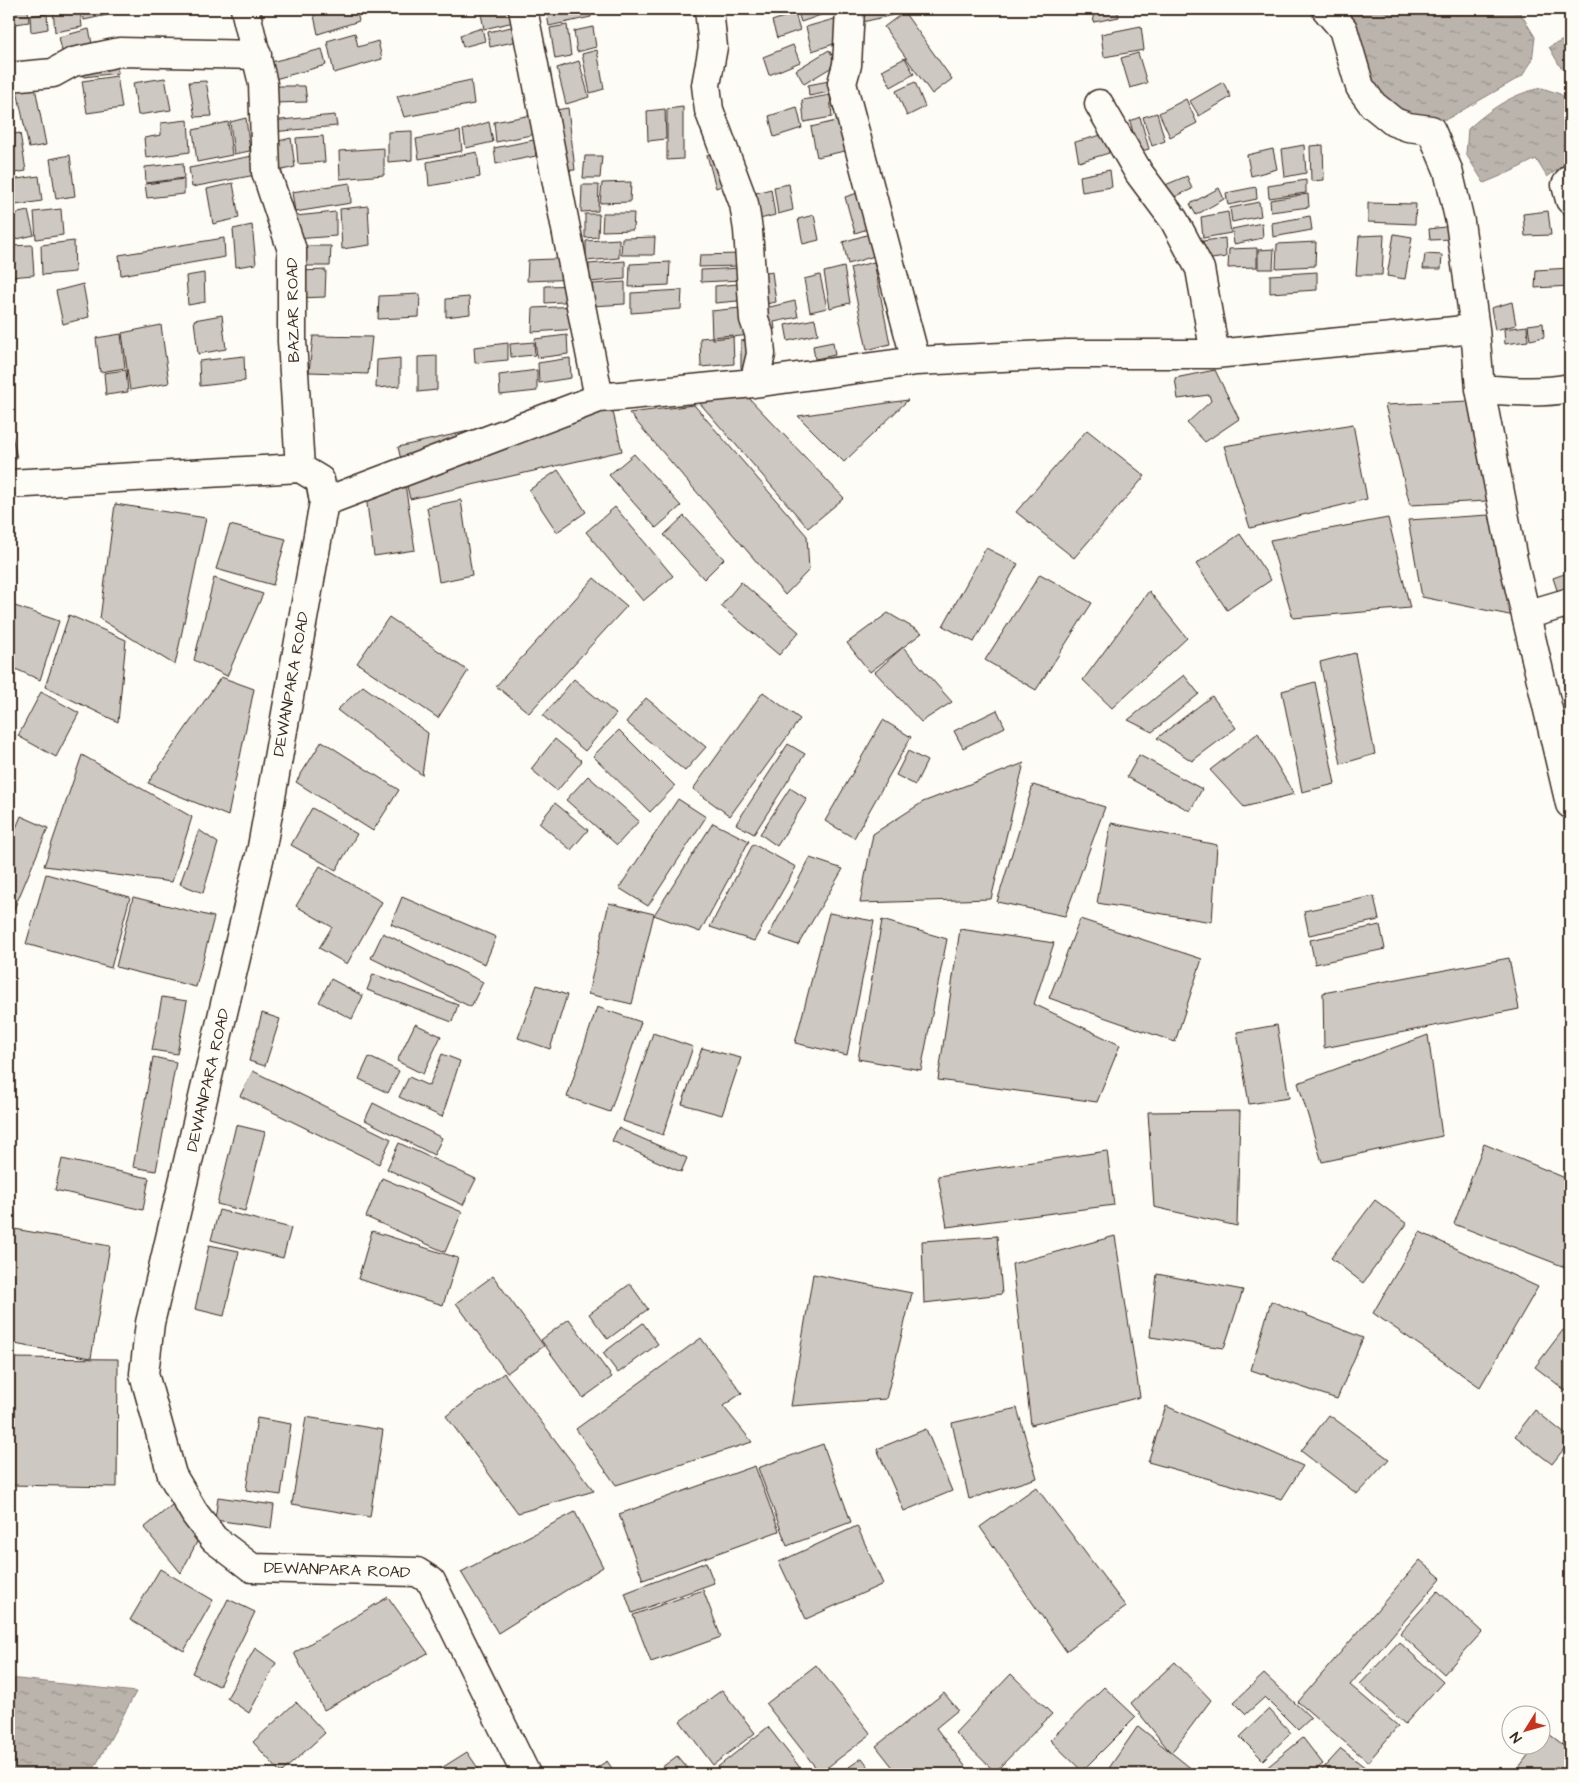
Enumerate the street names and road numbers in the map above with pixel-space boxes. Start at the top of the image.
street label: BAZAR ROAD [281,257,305,363]
street label: DEWANPARA ROAD [267,610,315,758]
street label: DEWANPARA ROAD [181,1006,235,1154]
street label: DEWANPARA ROAD [263,1556,411,1584]

